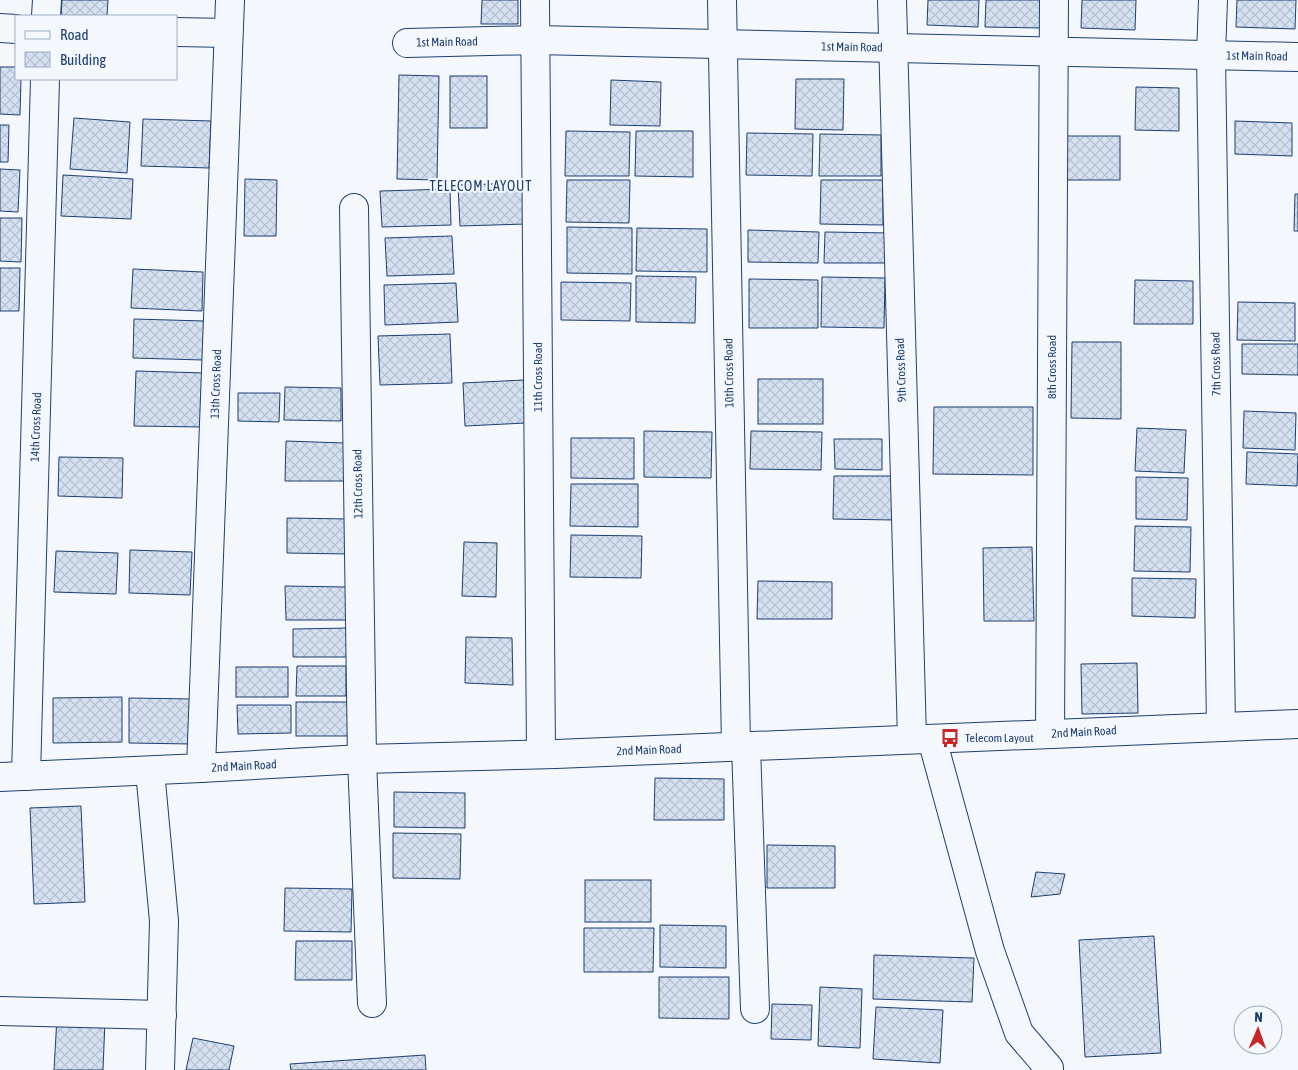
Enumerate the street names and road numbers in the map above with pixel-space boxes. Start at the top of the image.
street label: 1st Main Road [416,34,478,50]
street label: 1st Main Road [821,39,883,55]
street label: 1st Main Road [1226,48,1288,64]
street label: 7th Cross Road [1208,332,1224,396]
street label: 8th Cross Road [1045,335,1059,399]
street label: 10th Cross Road [721,338,737,408]
street label: 9th Cross Road [893,338,909,402]
street label: 11th Cross Road [531,342,545,412]
street label: 13th Cross Road [208,349,224,419]
street label: 14th Cross Road [28,392,44,462]
street label: 12th Cross Road [350,449,366,519]
street label: 2nd Main Road [1051,723,1117,741]
street label: 2nd Main Road [616,742,682,758]
street label: 2nd Main Road [211,757,277,775]

